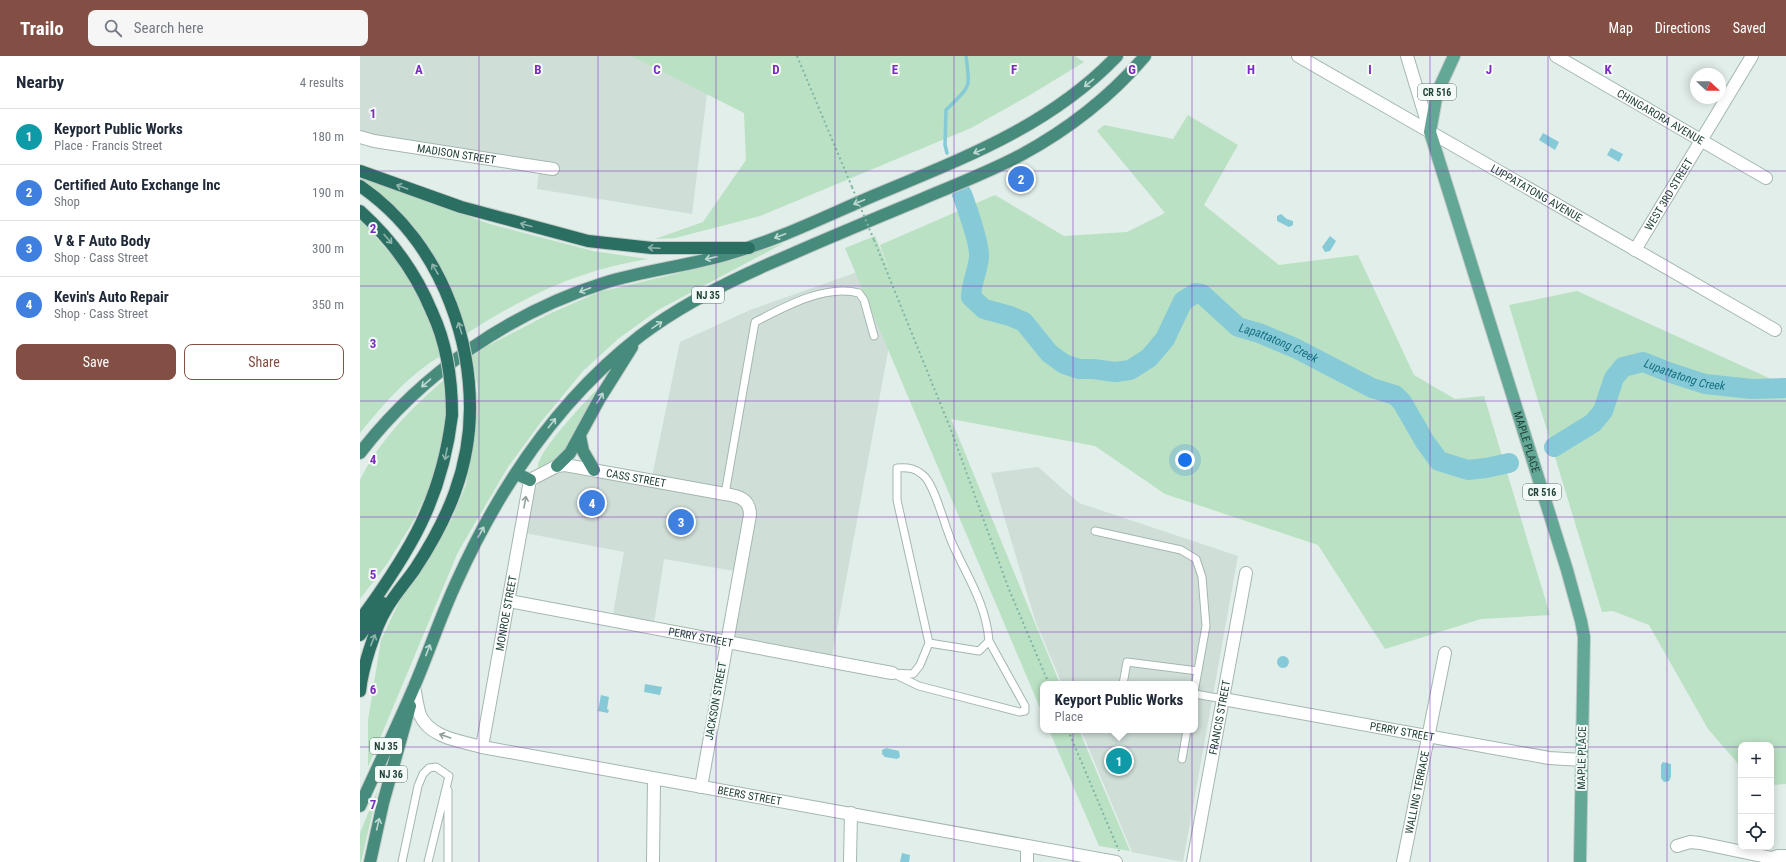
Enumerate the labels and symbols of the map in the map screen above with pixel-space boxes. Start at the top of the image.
text: A [415,62,423,77]
text: B [534,62,542,77]
text: C [653,62,661,77]
text: D [772,62,780,77]
text: E [892,62,899,77]
text: F [1011,62,1017,77]
text: G [1128,62,1136,77]
text: H [1247,62,1255,77]
text: I [1368,62,1372,77]
text: J [1486,62,1492,77]
text: K [1604,62,1612,77]
north arrow [1690,68,1726,104]
one-way arrow [1083,78,1094,87]
road number: CR 516 [1418,84,1456,100]
street label: CHINGARORA AVENUE [1615,86,1707,147]
text: 1 [370,106,376,121]
street label: MADISON STREET [416,141,497,167]
one-way arrow [973,148,985,155]
street label: WEST 3RD STREET [1642,156,1695,233]
street label: LUPPATATONG AVENUE [1488,162,1585,225]
pin: 2 [1008,164,1034,194]
one-way arrow [395,183,408,190]
one-way arrow [854,199,866,207]
text: 2 [370,221,377,236]
one-way arrow [520,221,533,229]
one-way arrow [774,232,786,240]
one-way arrow [383,233,392,244]
one-way arrow [648,244,661,251]
one-way arrow [705,255,718,262]
one-way arrow [431,263,439,275]
one-way arrow [580,286,592,294]
road number: NJ 35 [692,287,724,303]
one-way arrow [651,321,662,329]
water label: Lapattatong Creek [1237,321,1321,366]
one-way arrow [456,322,463,335]
text: 3 [370,336,376,351]
water label: Lupattatong Creek [1642,356,1727,393]
one-way arrow [420,379,431,388]
one-way arrow [597,392,605,404]
street label: MAPLE PLACE [1511,410,1543,475]
one-way arrow [548,418,557,429]
one-way arrow [441,447,449,460]
your location [1175,450,1195,470]
text: 4 [370,452,377,467]
street label: CASS STREET [605,466,667,490]
road number: CR 516 [1523,484,1561,500]
pin: 4 [579,488,605,518]
one-way arrow [521,496,529,509]
pin: 3 [668,507,694,537]
one-way arrow [478,526,486,538]
text: 5 [370,567,377,582]
street label: MONROE STREET [493,574,519,652]
street label: PERRY STREET [667,625,734,650]
one-way arrow [370,635,378,647]
one-way arrow [425,645,433,657]
street label: JACKSON STREET [703,661,729,741]
street label: FRANCIS STREET [1206,679,1233,756]
text: 6 [370,682,377,697]
street label: PERRY STREET [1369,719,1436,744]
street label: MAPLE PLACE [1575,726,1589,790]
one-way arrow [439,731,451,739]
road number: NJ 35 [370,738,402,754]
pin: 1 [1106,746,1132,776]
street label: WALLING TERRACE [1402,749,1432,835]
road number: NJ 36 [375,766,407,782]
street label: BEERS STREET [716,783,783,808]
text: 7 [370,797,377,812]
one-way arrow [375,818,382,831]

